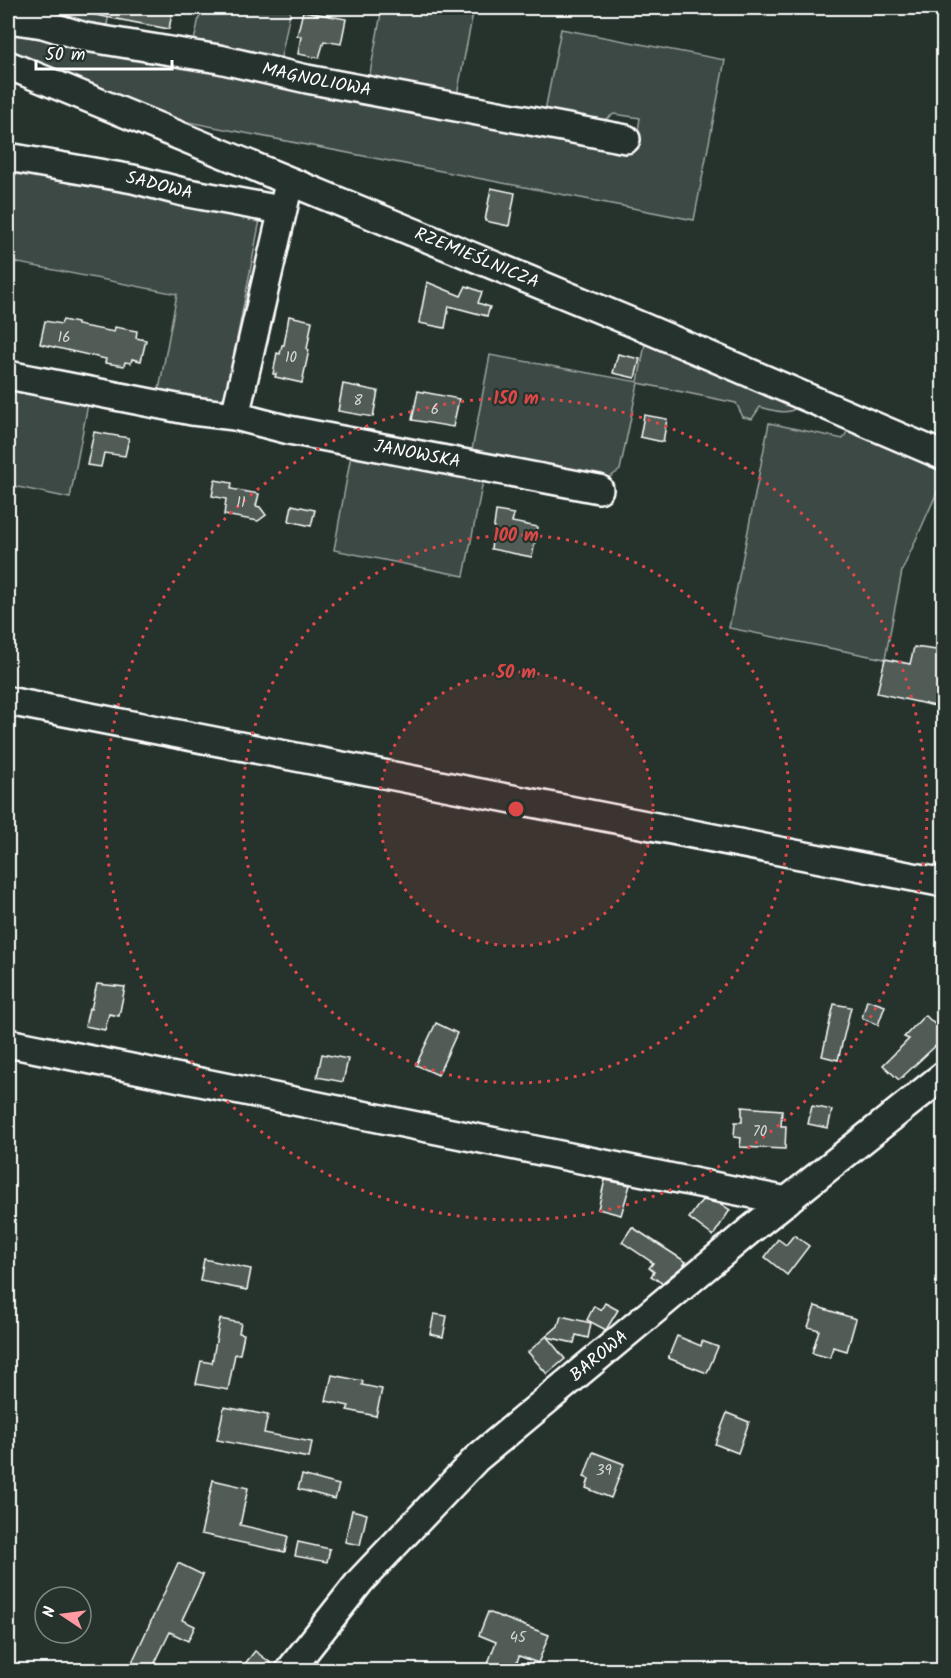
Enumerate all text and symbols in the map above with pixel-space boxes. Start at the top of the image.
scale bar [36,33,172,71]
text: 50 m [45,41,85,70]
street label: MAGNOLIOWA [259,55,374,105]
street label: SADOWA [124,164,195,208]
street label: RZEMIEŚLNICZA [410,220,544,297]
house number: 16 [57,326,71,350]
house number: 10 [285,346,298,370]
text: 150 m [493,385,539,414]
house number: 8 [353,389,363,413]
house number: 6 [431,398,439,422]
street label: JANOWSKA [371,432,463,477]
house number: 11 [236,491,246,515]
text: 100 m [493,522,539,551]
text: 50 m [495,659,536,688]
centre of rings [506,799,526,819]
house number: 70 [753,1120,768,1144]
street label: BAROWA [563,1323,635,1389]
house number: 39 [596,1459,613,1483]
north arrow [33,1585,93,1645]
text: N [37,1604,63,1620]
house number: 45 [510,1626,527,1650]

